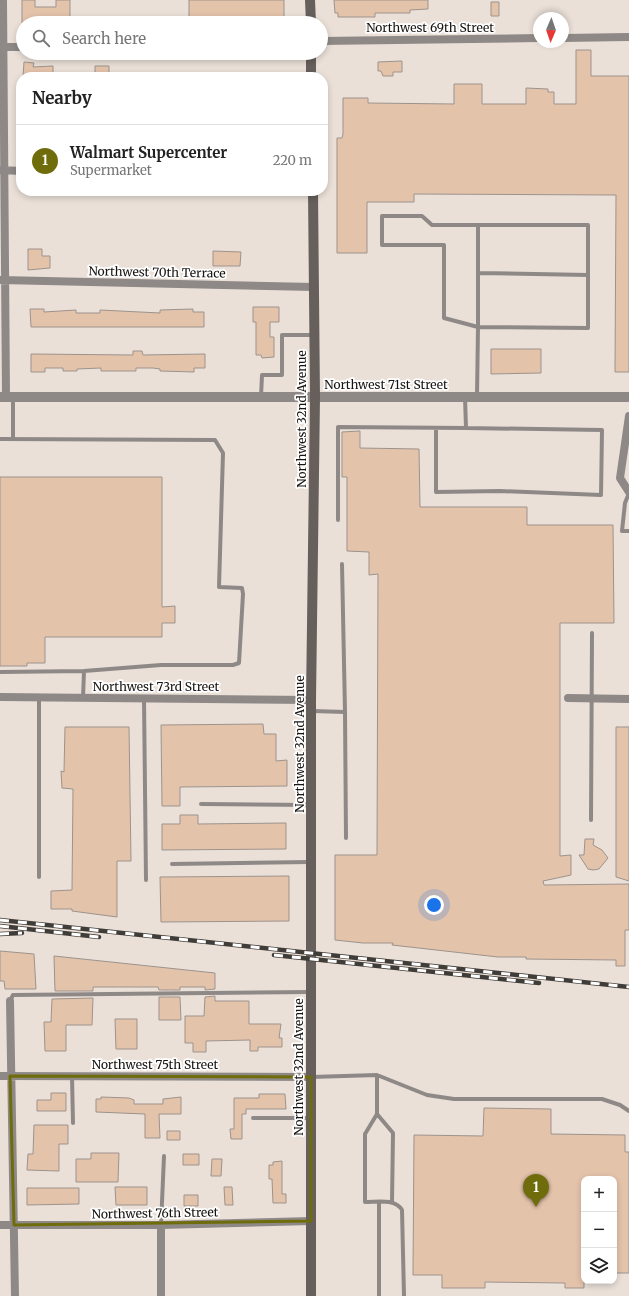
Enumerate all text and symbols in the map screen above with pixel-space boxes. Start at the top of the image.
north arrow [533,12,569,48]
search box [16,16,328,60]
street label: Northwest 69th Street [366,20,494,35]
icon: search [30,27,52,49]
text: Search here [62,29,146,48]
text: Nearby [32,87,92,109]
text: Walmart Supercenter [70,143,227,162]
text: 1 [42,152,48,169]
text: 220 m [273,152,312,169]
text: Supermarket [70,162,152,179]
street label: Northwest 70th Terrace [88,263,226,281]
street label: Northwest 32nd Avenue [294,350,309,488]
street label: Northwest 71st Street [324,377,448,392]
street label: Northwest 32nd Avenue [292,675,307,813]
street label: Northwest 73rd Street [93,679,220,694]
your location [424,895,444,915]
street label: Northwest 32nd Avenue [291,998,306,1136]
street label: Northwest 75th Street [92,1057,219,1072]
pin: 1 [523,1174,549,1207]
map controls [581,1176,617,1284]
button: + [581,1176,617,1212]
street label: Northwest 76th Street [92,1204,219,1222]
button: − [581,1212,617,1248]
button: layers [581,1248,617,1284]

